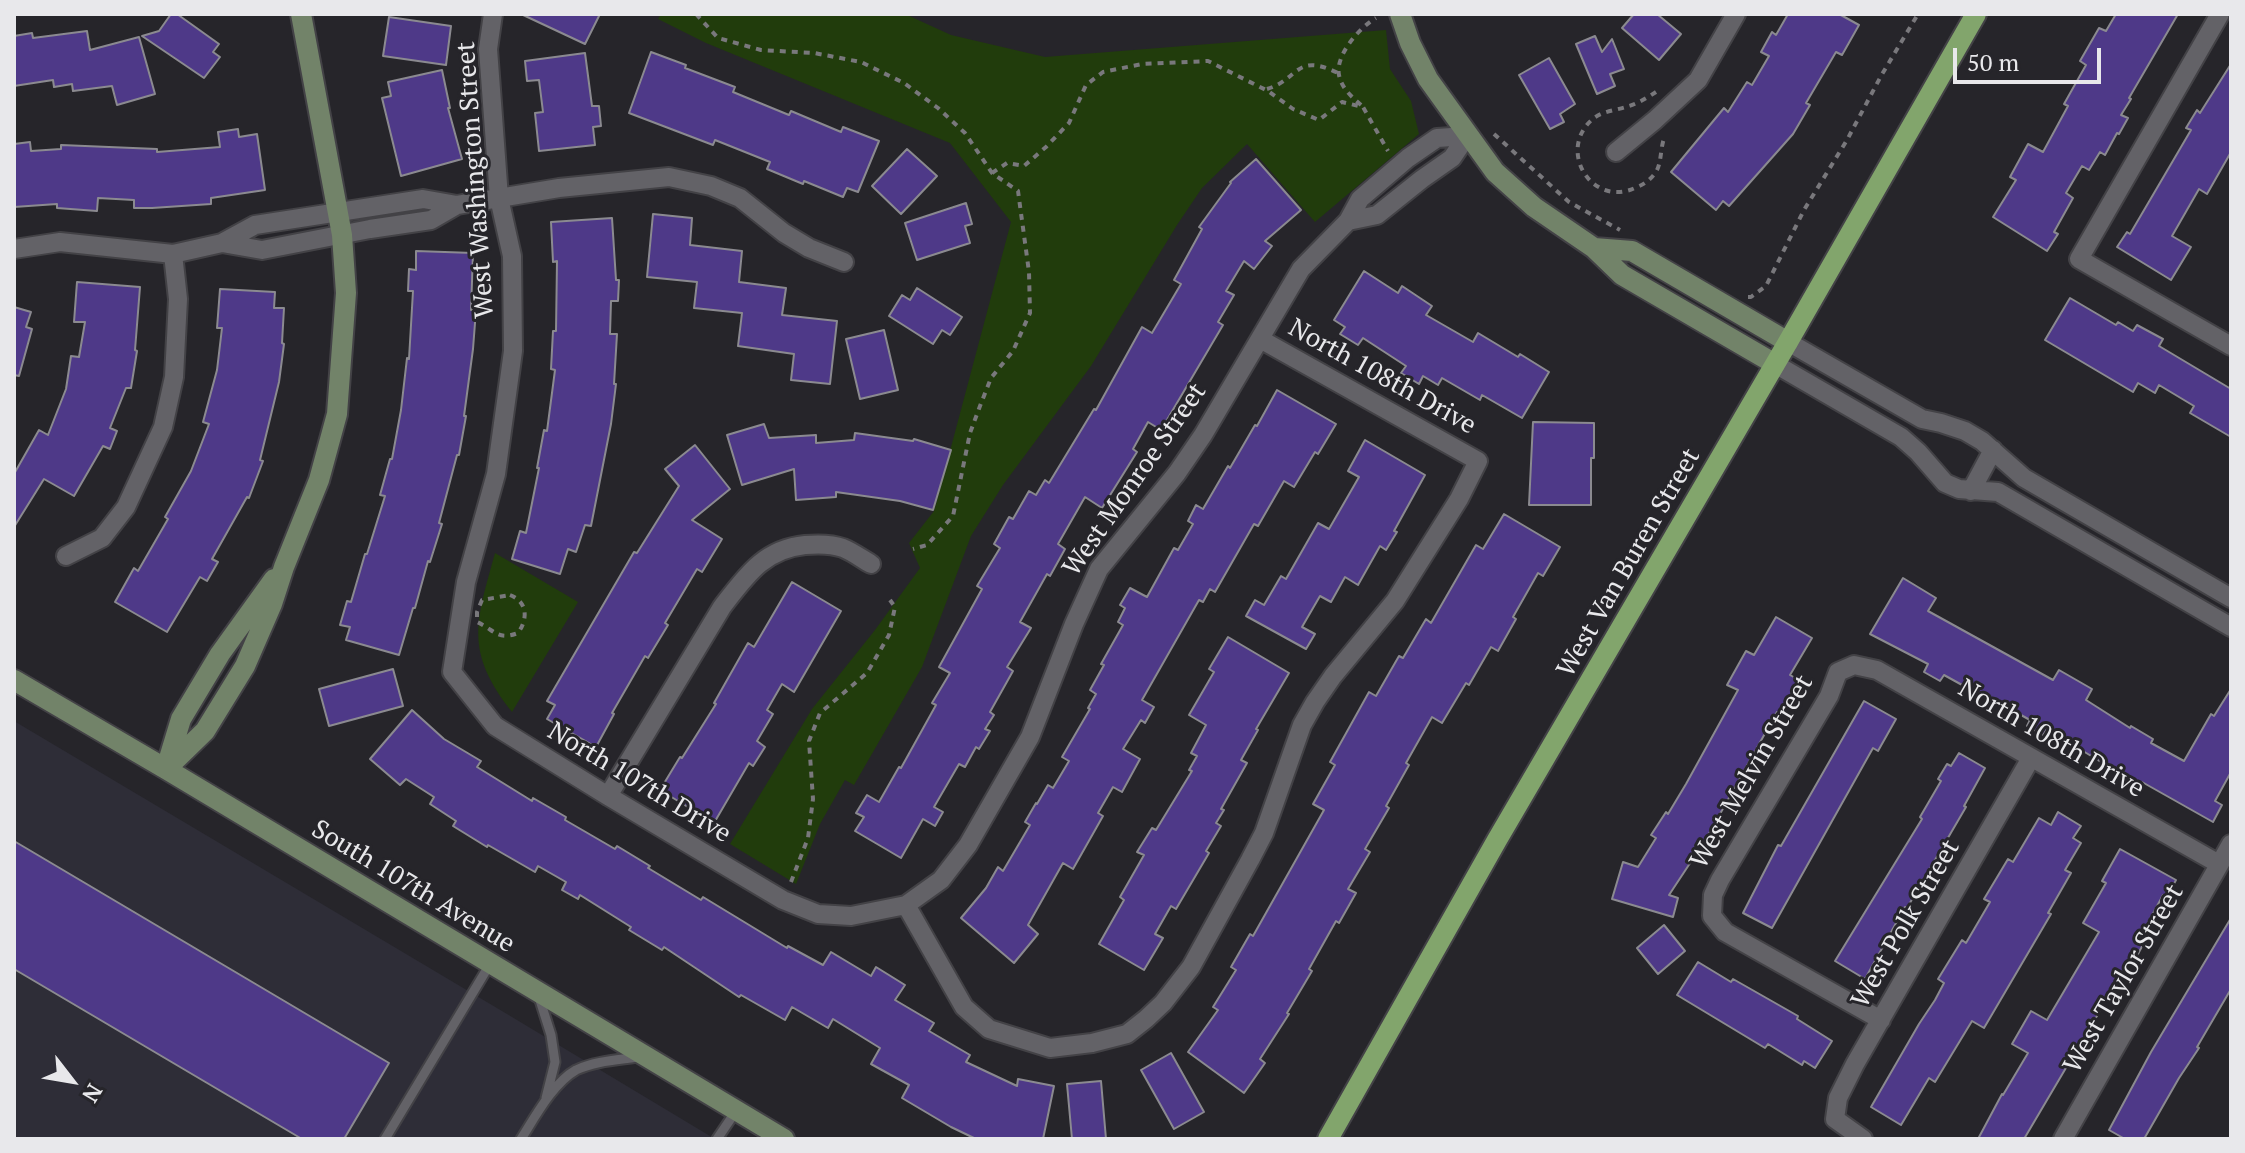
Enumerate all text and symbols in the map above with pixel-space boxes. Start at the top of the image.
scale bar [1957,32,2105,82]
street label: West Washington Street [451,41,501,319]
text: 50 m [1967,46,2019,78]
street label: North 108th Drive [1283,313,1481,441]
street label: West Monroe Street [1057,378,1213,582]
street label: West Van Buren Street [1551,443,1707,683]
street label: West Melvin Street [1684,670,1820,874]
street label: North 108th Drive [1953,673,2149,805]
street label: North 107th Drive [542,716,736,850]
street label: South 107th Avenue [306,814,520,960]
street label: West Polk Street [1845,834,1967,1014]
street label: West Taylor Street [2057,879,2191,1079]
north arrow [32,1041,112,1121]
text: N [76,1079,110,1108]

